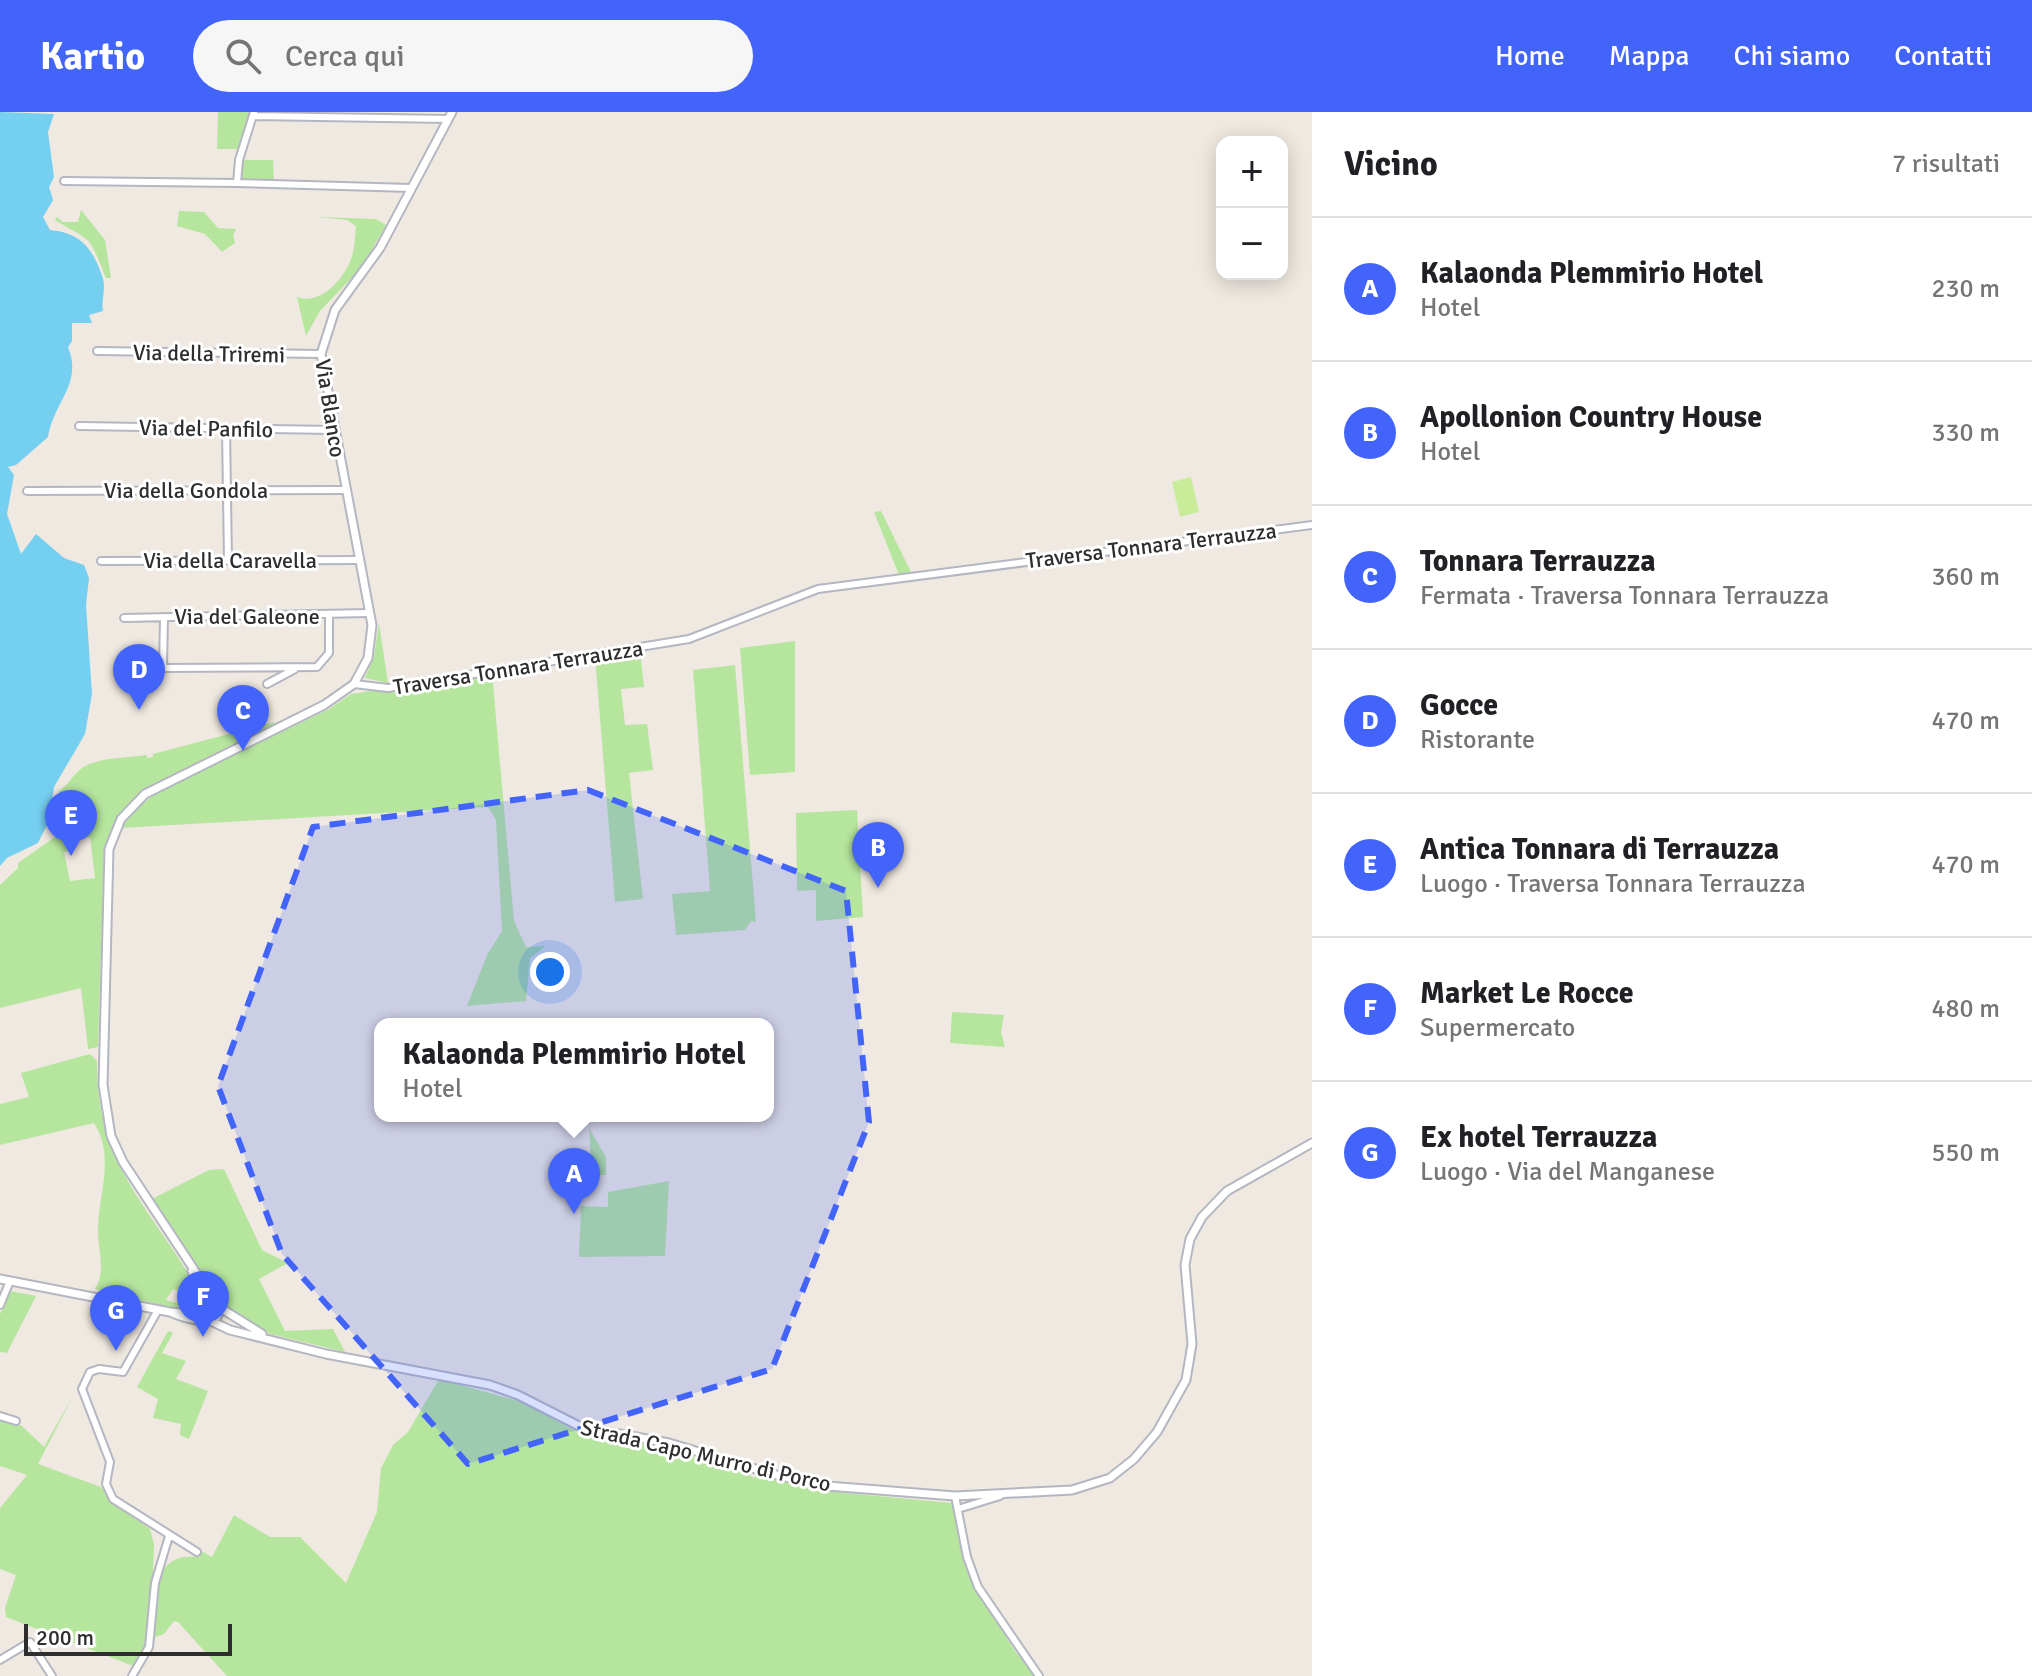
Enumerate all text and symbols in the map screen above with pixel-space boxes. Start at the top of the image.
search box [193,20,753,92]
text: Kartio [40,33,145,80]
icon: search [221,34,265,78]
text: Cerca qui [285,38,405,75]
text: Home [1495,39,1565,73]
text: Mappa [1609,39,1690,73]
text: Chi siamo [1734,39,1850,73]
text: Contatti [1894,39,1992,73]
map controls [1216,136,1288,280]
button: + [1216,136,1288,208]
text: Vicino [1344,143,1438,185]
text: 7 risultati [1892,148,2000,180]
button: − [1216,208,1288,280]
text: Kalaonda Plemmirio Hotel [1420,255,1763,292]
text: A [1362,273,1378,305]
text: 230 m [1931,273,2000,305]
text: Hotel [1420,292,1480,324]
street label: Via della Triremi [133,339,285,368]
street label: Via Blanco [309,357,352,459]
text: Apollonion Country House [1420,399,1762,436]
street label: Via del Panfilo [139,414,273,443]
text: B [1362,417,1378,449]
text: 330 m [1931,417,2000,449]
text: Hotel [1420,436,1480,468]
street label: Via della Gondola [104,477,268,504]
street label: Traversa Tonnara Terrauzza [1024,517,1278,574]
text: Tonnara Terrauzza [1420,543,1656,580]
street label: Via della Caravella [143,547,317,574]
text: C [1362,561,1378,593]
text: 360 m [1931,561,2000,593]
text: Fermata · Traversa Tonnara Terrauzza [1420,580,1829,612]
street label: Via del Galeone [174,603,320,630]
street label: Traversa Tonnara Terrauzza [391,634,645,701]
pin: D [113,644,165,710]
pin: C [217,685,269,751]
text: Gocce [1420,687,1498,724]
text: D [1361,705,1379,737]
text: 470 m [1931,705,2000,737]
text: Ristorante [1420,724,1535,756]
pin: E [45,790,97,856]
pin: B [852,822,904,888]
text: Antica Tonnara di Terrauzza [1420,831,1779,868]
text: E [1363,849,1377,881]
text: 470 m [1931,849,2000,881]
text: Luogo · Traversa Tonnara Terrauzza [1420,868,1806,900]
your location [530,952,570,992]
text: Market Le Rocce [1420,975,1634,1012]
text: F [1363,993,1377,1025]
text: 480 m [1931,993,2000,1025]
text: Supermercato [1420,1012,1575,1044]
popup [374,1018,774,1122]
text: Kalaonda Plemmirio Hotel [402,1036,746,1073]
text: Hotel [402,1073,463,1105]
text: Ex hotel Terrauzza [1420,1119,1657,1156]
text: G [1361,1137,1379,1169]
text: 550 m [1931,1137,2000,1169]
pin: A [548,1148,600,1214]
text: Luogo · Via del Manganese [1420,1156,1715,1188]
pin: F [177,1271,229,1337]
pin: G [90,1285,142,1351]
street label: Strada Capo Murro di Porco [578,1414,834,1497]
scale bar [24,1620,232,1656]
text: 200 m [36,1624,94,1651]

